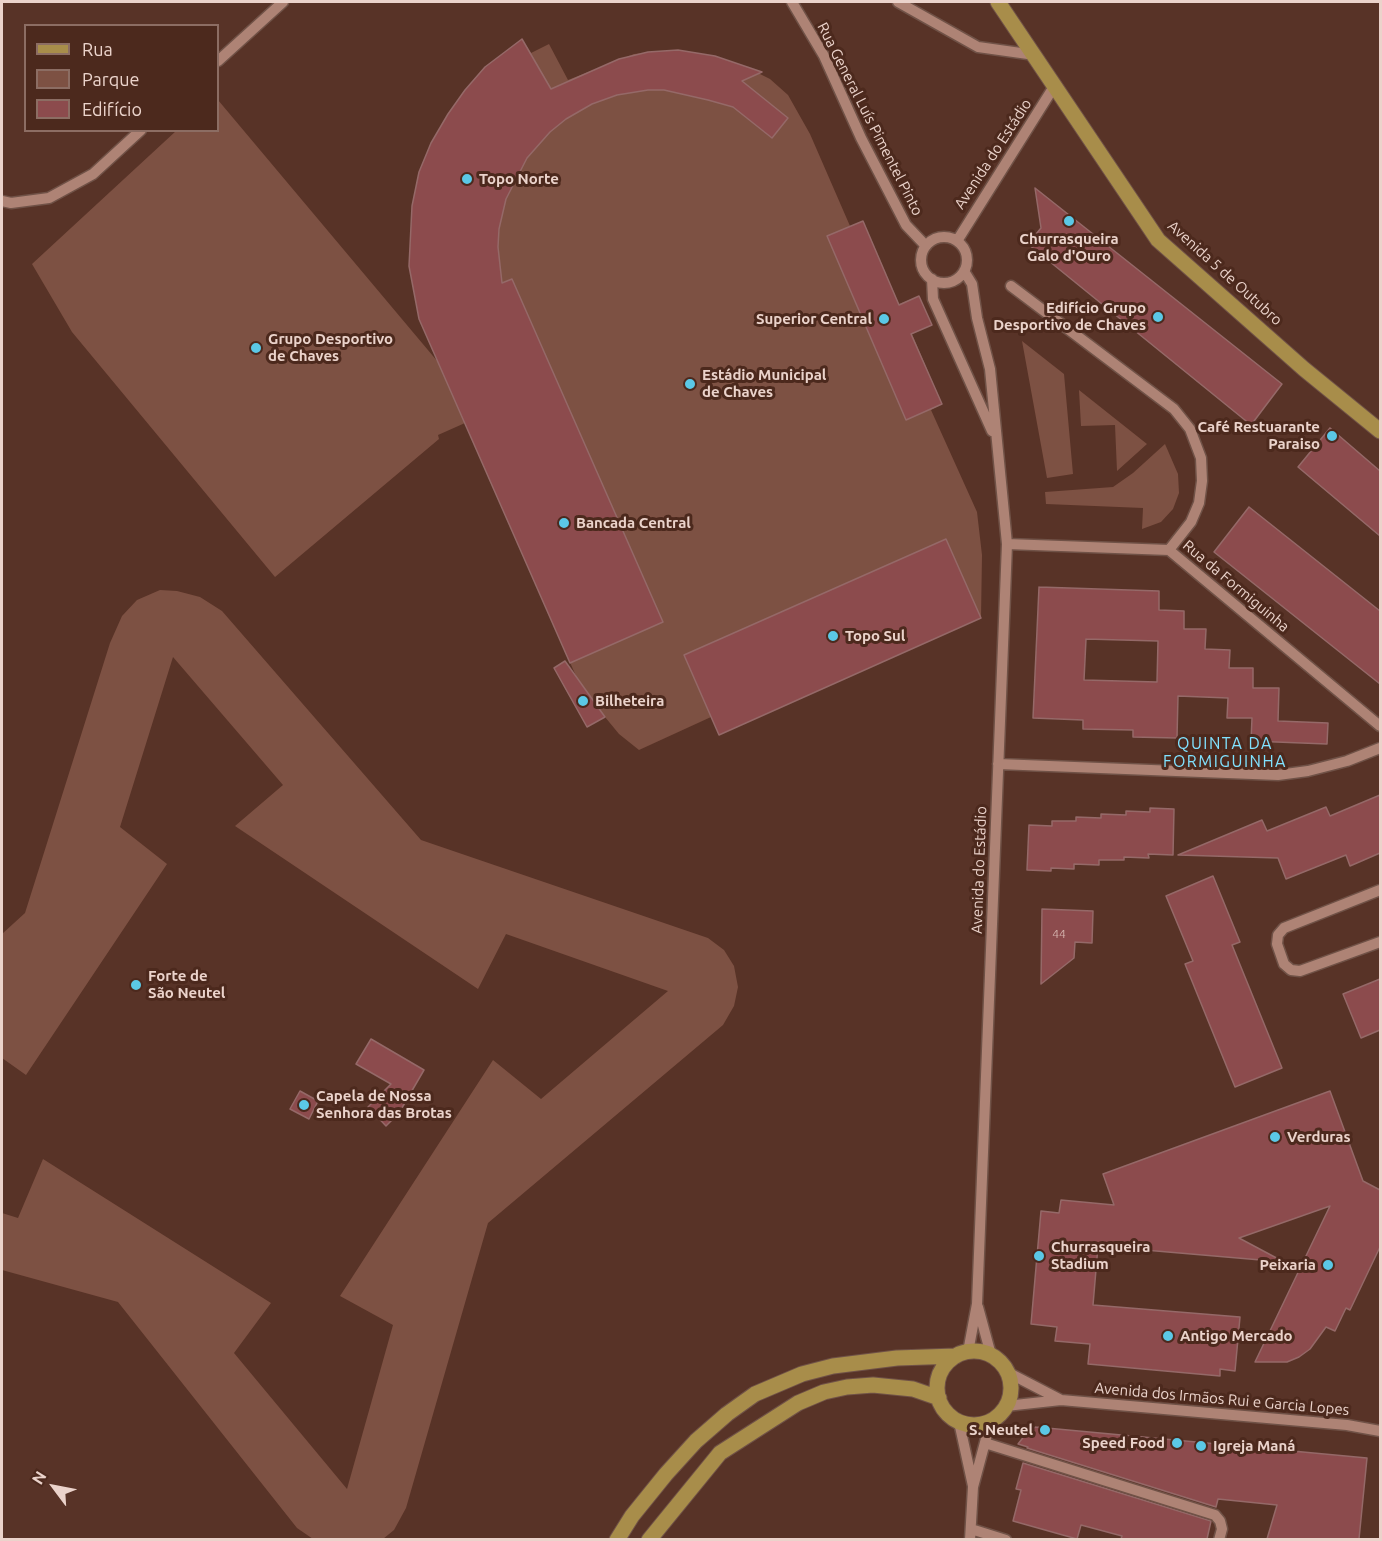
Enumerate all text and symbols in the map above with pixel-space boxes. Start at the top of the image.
street label: Rua General Luís Pimentel Pinto [813,19,927,219]
legend [24,24,219,132]
text: Rua [82,39,113,59]
text: Parque [82,69,139,89]
street label: Avenida do Estádio [951,95,1035,213]
text: Edifício [82,99,142,119]
place label: Topo Norte [479,170,559,188]
marker: Topo Norte [460,172,474,186]
marker: Churrasqueira Galo d'Ouro [1062,214,1076,228]
street label: Avenida 5 de Outubro [1164,217,1286,329]
place label: Churrasqueira Galo d'Ouro [1019,230,1119,265]
place label: Edifício Grupo Desportivo de Chaves [993,299,1146,334]
place label: Superior Central [756,310,872,328]
marker: Edifício Grupo Desportivo de Chaves [1151,310,1165,324]
marker: Superior Central [877,312,891,326]
place label: Grupo Desportivo de Chaves [268,330,393,365]
marker: Grupo Desportivo de Chaves [249,341,263,355]
place label: Estádio Municipal de Chaves [702,366,826,401]
marker: Estádio Municipal de Chaves [683,377,697,391]
place label: Café Restuarante Paraiso [1197,418,1320,453]
marker: Café Restuarante Paraiso [1325,429,1339,443]
place label: Bancada Central [576,514,691,532]
marker: Bancada Central [557,516,571,530]
street label: Rua da Formiguinha [1179,536,1293,636]
place label: Topo Sul [845,627,905,645]
marker: Topo Sul [826,629,840,643]
place label: Bilheteira [595,692,664,710]
marker: Bilheteira [576,694,590,708]
district label: QUINTA DA FORMIGUINHA [1163,734,1287,772]
street label: Avenida do Estádio [968,806,990,934]
house number: 44 [1052,927,1066,941]
place label: Forte de São Neutel [148,967,225,1002]
marker: Forte de São Neutel [129,978,143,992]
place label: Capela de Nossa Senhora das Brotas [316,1087,452,1122]
marker: Capela de Nossa Senhora das Brotas [297,1098,311,1112]
place label: Verduras [1287,1128,1350,1146]
marker: Verduras [1268,1130,1282,1144]
place label: Churrasqueira Stadium [1051,1238,1150,1273]
marker: Churrasqueira Stadium [1032,1249,1046,1263]
place label: Peixaria [1259,1256,1316,1274]
marker: Peixaria [1321,1258,1335,1272]
place label: Antigo Mercado [1180,1327,1293,1345]
marker: Antigo Mercado [1161,1329,1175,1343]
street label: Avenida dos Irmãos Rui e Garcia Lopes [1094,1379,1350,1419]
place label: S. Neutel [969,1421,1033,1439]
marker: S. Neutel [1038,1423,1052,1437]
place label: Speed Food [1082,1434,1165,1452]
marker: Speed Food [1170,1436,1184,1450]
place label: Igreja Maná [1213,1437,1295,1455]
marker: Igreja Maná [1194,1439,1208,1453]
north arrow [24,1457,84,1517]
text: N [28,1468,50,1487]

